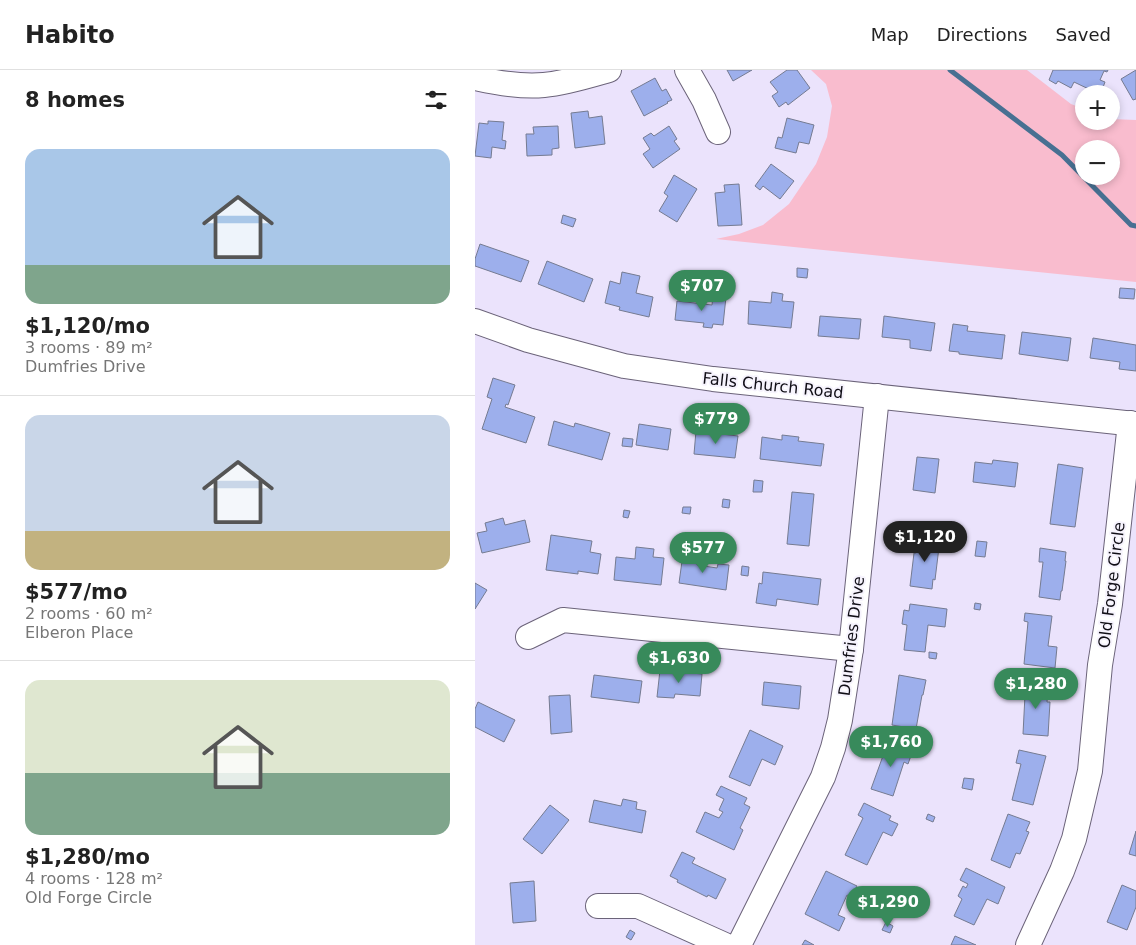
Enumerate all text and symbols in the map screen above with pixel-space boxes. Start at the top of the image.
text: Habito [25,21,115,49]
text: Map [871,24,909,45]
text: Directions [937,24,1027,45]
text: Saved [1055,24,1111,45]
map controls [1075,85,1120,185]
button: + [1075,85,1120,130]
icon: filters [422,86,450,114]
text: 8 homes [25,88,125,112]
button: − [1075,140,1120,185]
icon: home [193,182,283,272]
pin: $707 [672,270,732,312]
text: $707 [680,276,724,295]
text: $1,120/mo [25,314,150,338]
text: 3 rooms · 89 m² [25,338,153,357]
text: Dumfries Drive [25,357,146,376]
street label: Falls Church Road [701,369,844,402]
pin: $779 [686,402,746,445]
text: $779 [694,409,738,428]
icon: home [193,447,283,537]
pin: $1,120 [884,520,966,563]
street label: Old Forge Circle [1094,521,1129,649]
text: $1,120 [894,527,956,546]
pin: $577 [673,532,733,574]
text: $577 [681,538,725,557]
street label: Dumfries Drive [835,575,868,697]
text: $577/mo [25,580,127,604]
text: 2 rooms · 60 m² [25,604,153,623]
text: Elberon Place [25,623,133,642]
pin: $1,630 [638,642,720,684]
text: $1,630 [648,648,710,667]
pin: $1,280 [995,668,1077,710]
text: $1,280 [1005,674,1067,693]
icon: home [193,712,283,802]
pin: $1,760 [850,726,932,768]
text: $1,760 [860,732,922,751]
text: $1,280/mo [25,845,150,869]
text: 4 rooms · 128 m² [25,869,163,888]
pin: $1,290 [847,886,929,928]
text: Old Forge Circle [25,888,152,907]
text: $1,290 [857,892,919,911]

